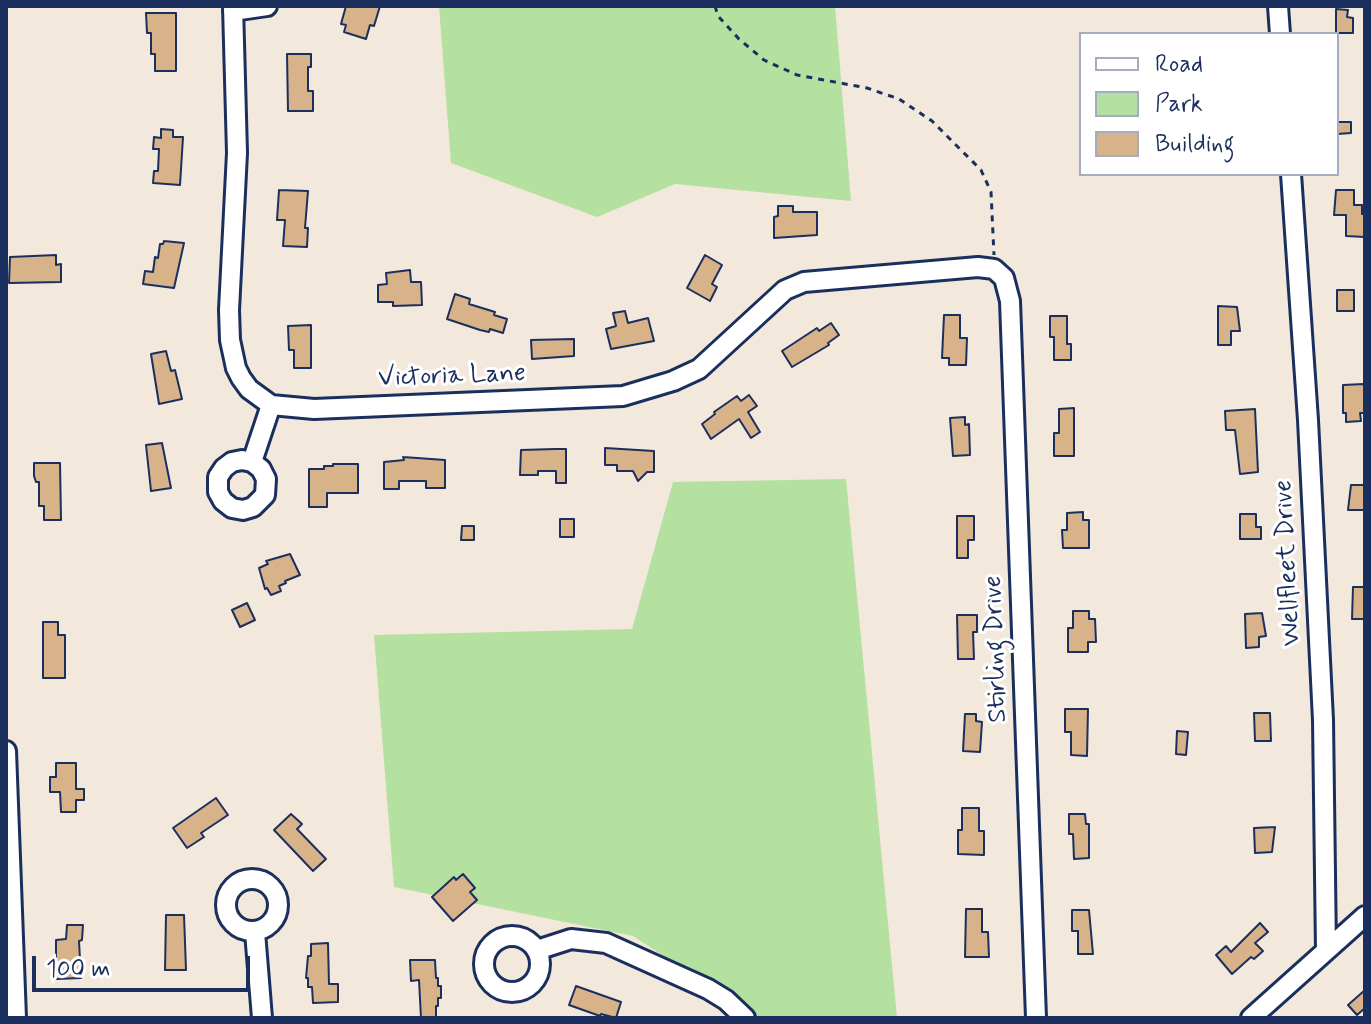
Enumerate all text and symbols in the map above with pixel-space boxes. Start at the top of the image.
legend [1079,32,1339,176]
text: Road [1155,49,1203,80]
text: Park [1155,89,1203,120]
text: Building [1155,129,1235,160]
street label: Victoria Lane [378,359,526,395]
street label: Wellfleet Drive [1269,479,1309,647]
street label: Stirling Drive [979,575,1015,723]
scale bar [36,940,254,990]
text: 100 m [46,954,110,985]

